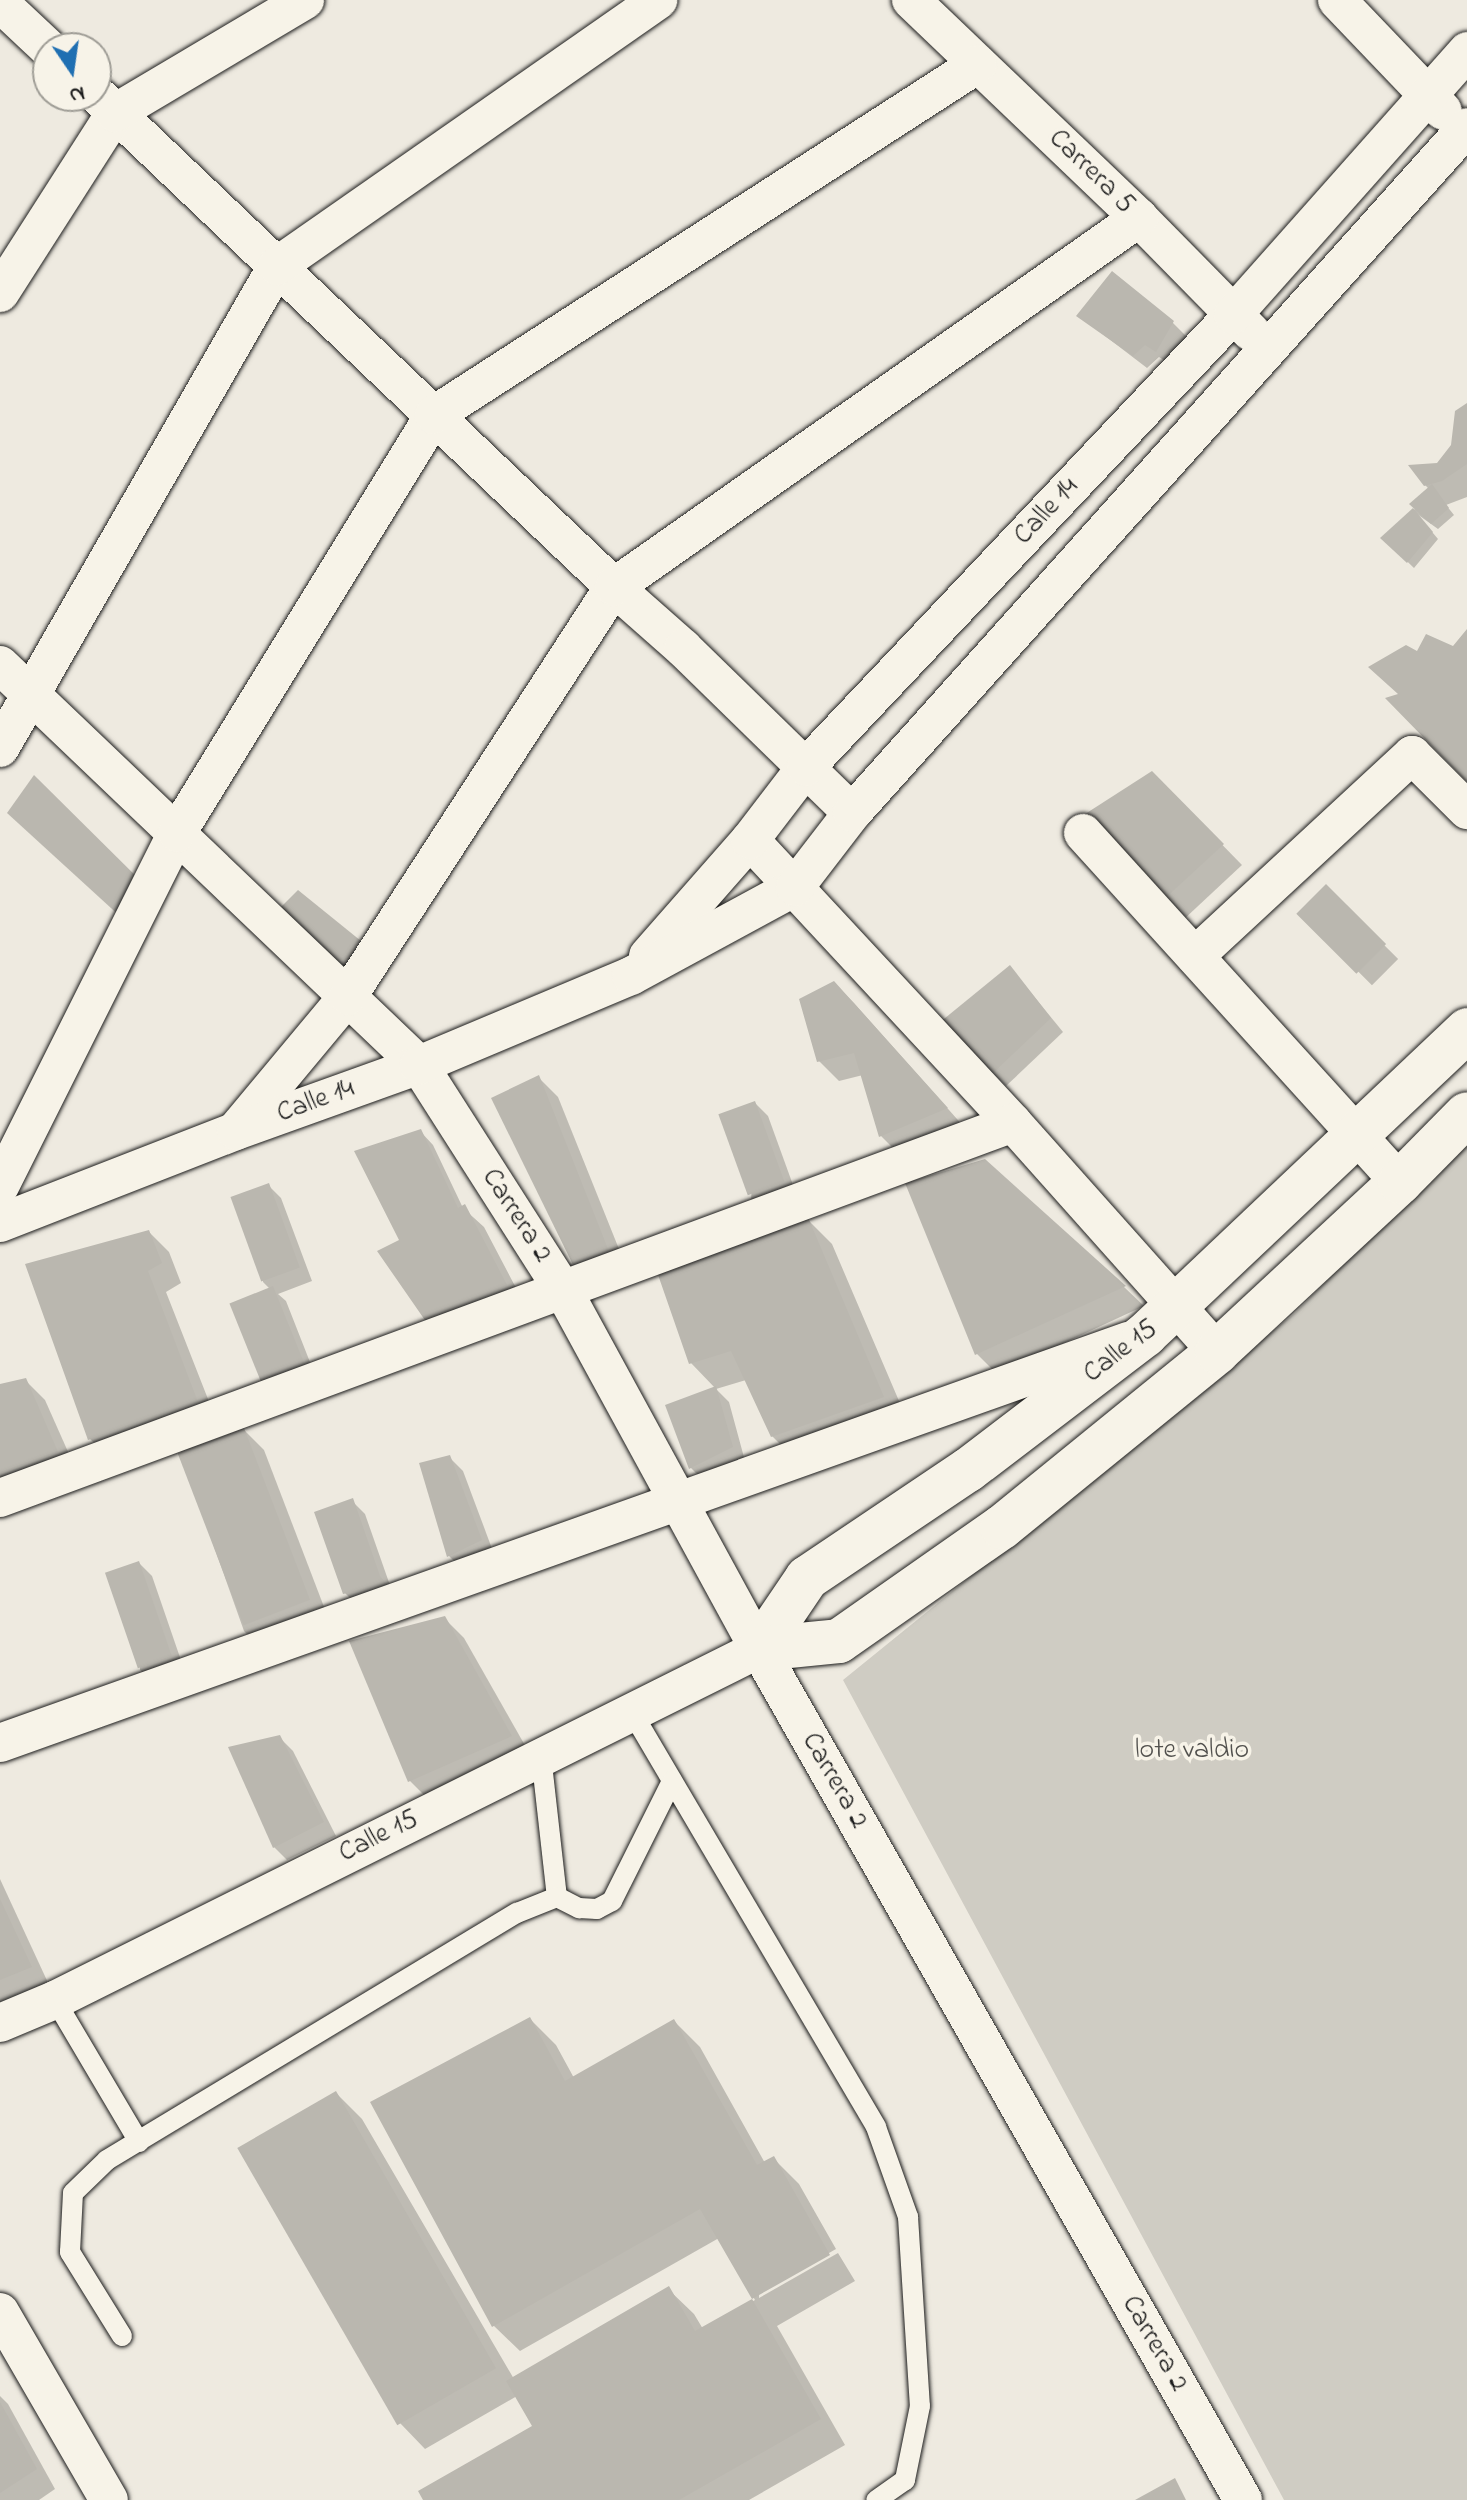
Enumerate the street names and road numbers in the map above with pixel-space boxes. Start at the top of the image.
street label: Carrera 5 [1041,123,1141,221]
street label: Calle 14 [1007,471,1087,553]
street label: Calle 14 [273,1073,359,1131]
street label: Carrera 2 [473,1163,559,1269]
street label: Calle 15 [1077,1313,1165,1391]
street label: Carrera 2 [793,1727,875,1835]
street label: Calle 15 [334,1803,424,1871]
street label: Carrera 2 [1113,2290,1195,2398]

